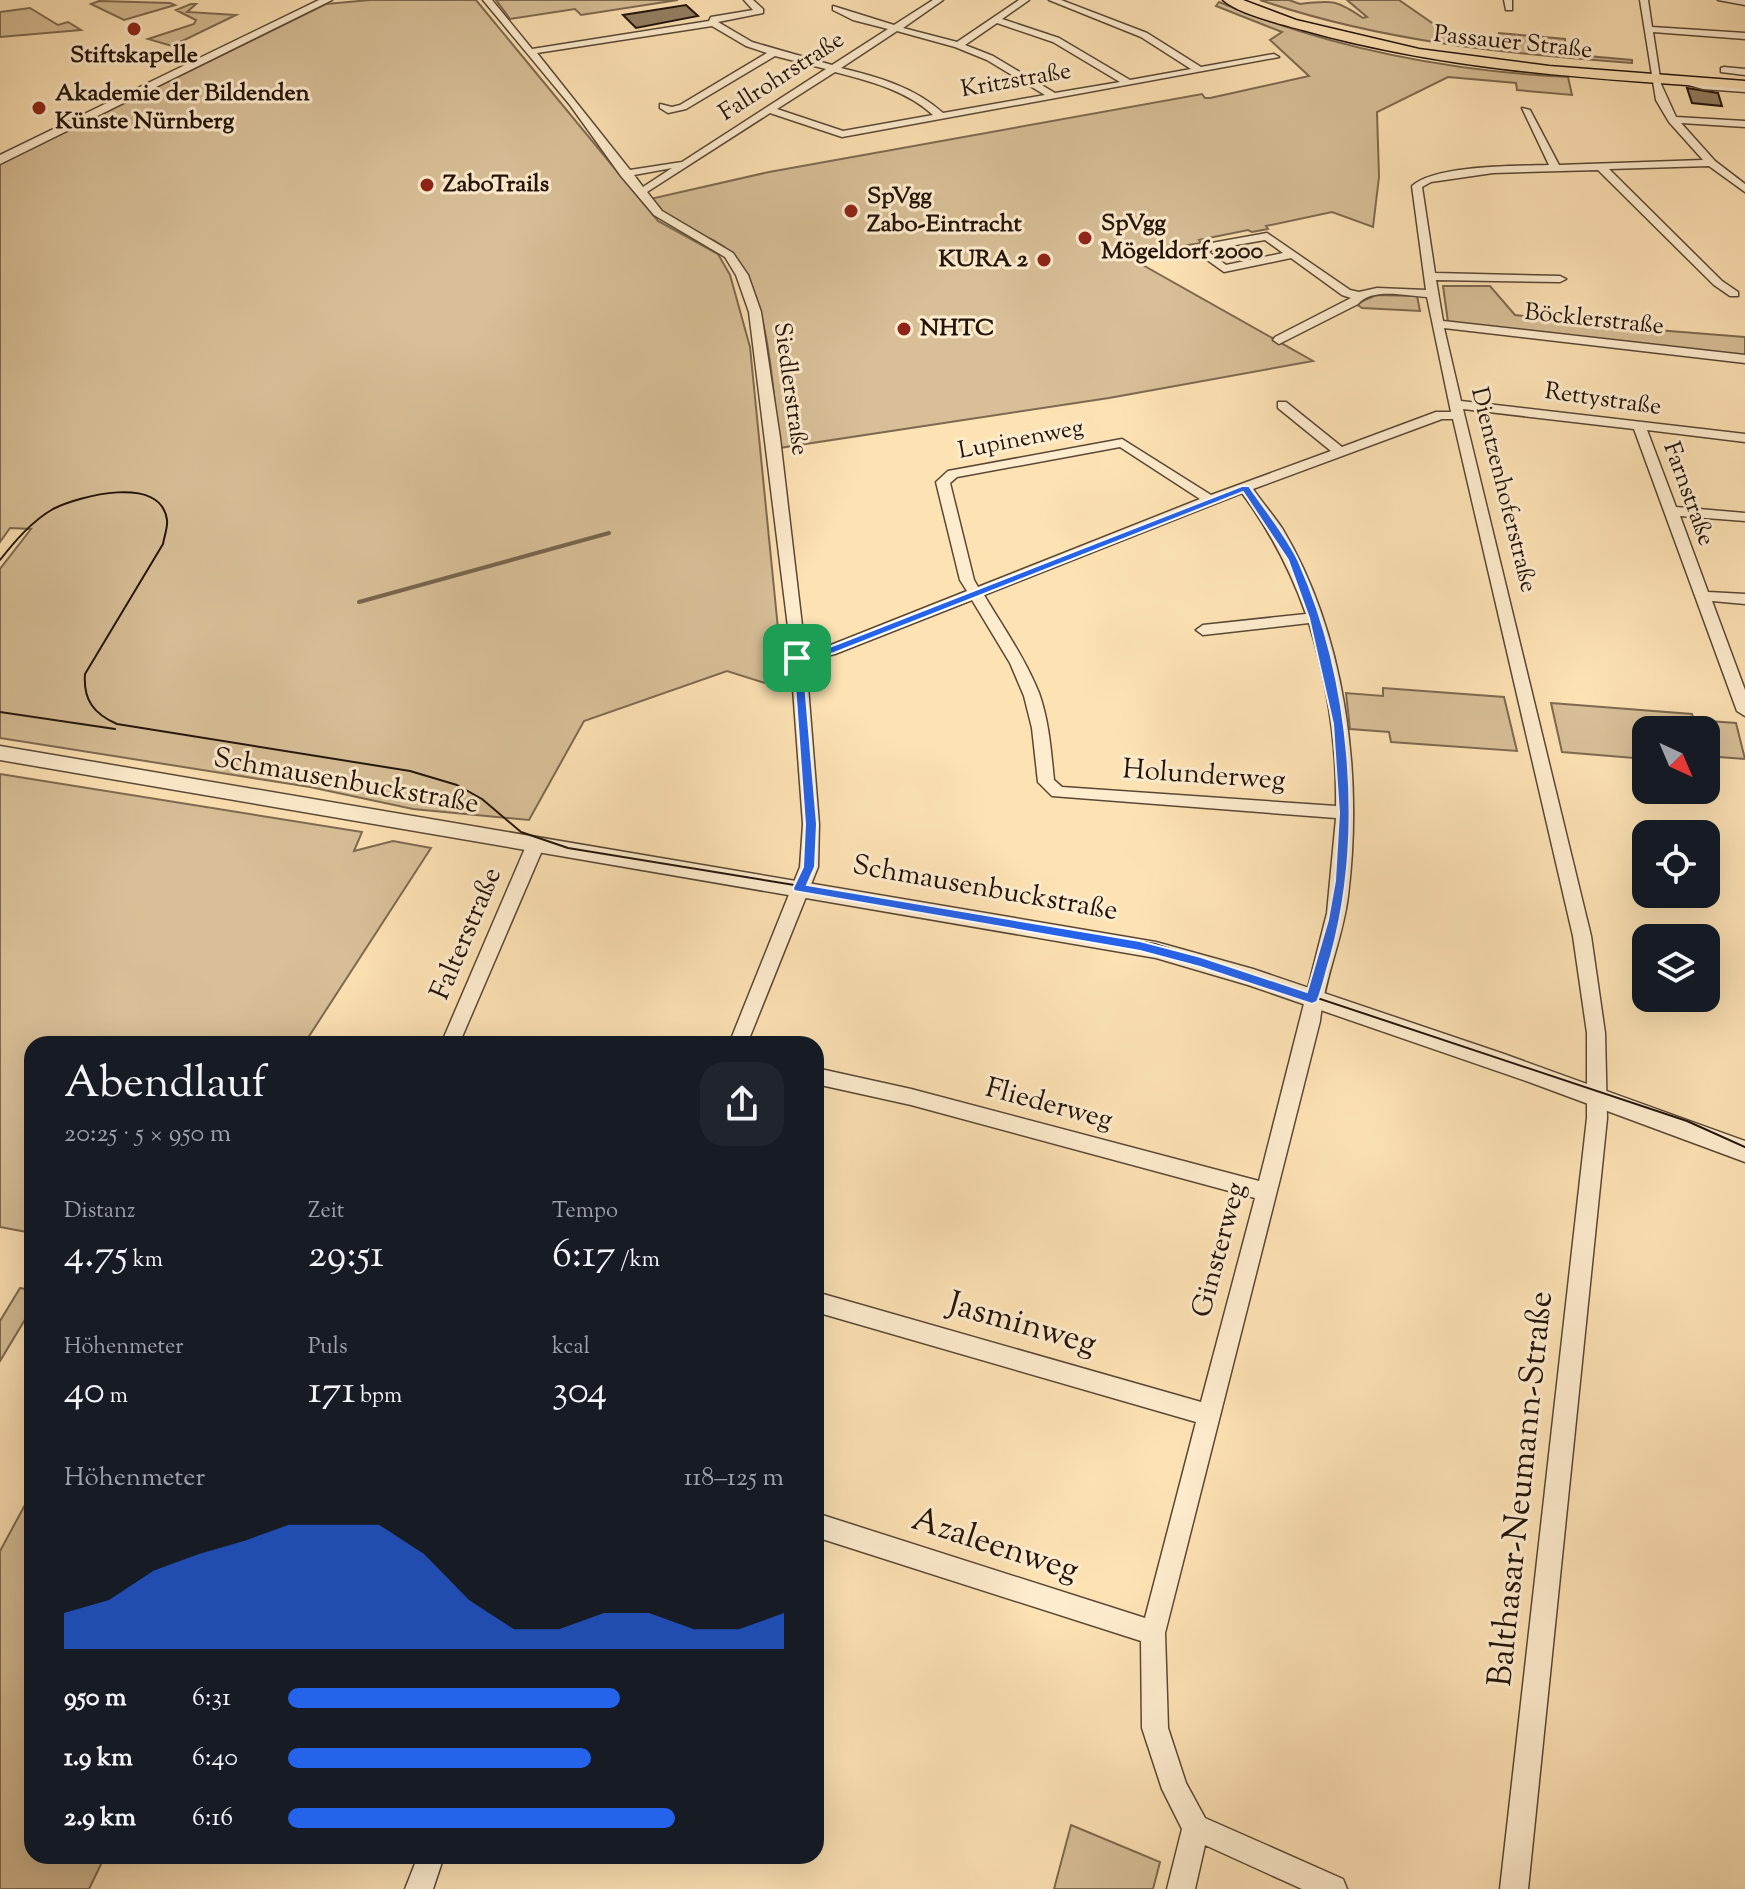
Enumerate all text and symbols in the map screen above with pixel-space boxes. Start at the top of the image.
street label: Passauer Straße [1432,18,1594,68]
marker: Stiftskapelle [125,20,143,38]
street label: Fallrohrstraße [713,24,851,130]
place label: Stiftskapelle [70,39,198,73]
street label: Kritzstraße [958,55,1074,107]
place label: Akademie der Bildenden Künste Nürnberg [55,77,311,139]
marker: Akademie der Bildenden Künste Nürnberg [30,99,48,117]
place label: ZaboTrails [443,168,549,202]
marker: ZaboTrails [418,176,436,194]
place label: SpVgg Zabo-Eintracht [867,180,1023,242]
marker: SpVgg Zabo-Eintracht [842,202,860,220]
place label: SpVgg Mögeldorf 2000 [1101,207,1263,269]
marker: SpVgg Mögeldorf 2000 [1076,229,1094,247]
place label: KURA 2 [938,243,1029,277]
marker: KURA 2 [1035,251,1053,269]
street label: Böcklerstraße [1522,296,1666,344]
place label: NHTC [920,312,994,346]
street label: Siedlerstraße [764,320,816,458]
marker: NHTC [895,320,913,338]
street label: Rettystraße [1542,375,1664,425]
street label: Dientzenhoferstraße [1461,384,1545,596]
street label: Lupinenweg [955,411,1087,469]
street label: Farnstraße [1653,437,1723,551]
pin [763,624,831,692]
icon: arrive [775,636,819,680]
north arrow [1632,716,1720,804]
map controls [1632,716,1720,1012]
street label: Schmausenbuckstraße [210,739,482,825]
street label: Holunderweg [1121,750,1287,802]
button: locate [1632,820,1720,908]
street label: Schmausenbuckstraße [849,846,1121,932]
street label: Falterstraße [421,862,513,1006]
button: layers [1632,924,1720,1012]
text: Abendlauf [64,1054,267,1117]
button: share [700,1062,784,1146]
street label: Fliederweg [981,1069,1117,1141]
text: 20:25 · 5 × 950 m [64,1116,231,1153]
street label: Ginsterweg [1183,1178,1257,1322]
text: Distanz [64,1196,135,1228]
text: Zeit [308,1196,344,1228]
text: Tempo [552,1196,618,1228]
text: 4.75 [64,1228,128,1285]
text: 29:51 [308,1228,384,1285]
text: 6:17 [552,1228,616,1285]
text: km [128,1245,163,1277]
text: /km [616,1245,660,1277]
street label: Jasminweg [940,1280,1102,1370]
street label: Balthasar-Neumann-Straße [1477,1289,1567,1689]
text: Höhenmeter [64,1332,183,1364]
text: Puls [308,1332,348,1364]
text: kcal [552,1332,590,1364]
text: 40 [64,1364,105,1421]
text: 171 [308,1364,355,1421]
text: 304 [552,1364,607,1421]
text: m [105,1381,128,1413]
text: bpm [355,1381,402,1413]
text: Höhenmeter [64,1460,205,1497]
text: 118–125 m [684,1460,784,1497]
street label: Azaleenweg [905,1496,1085,1596]
text: 950 m [64,1680,127,1717]
text: 6:31 [192,1680,231,1717]
text: 1.9 km [64,1740,133,1777]
text: 6:40 [192,1740,238,1777]
text: 2.9 km [64,1800,136,1837]
text: 6:16 [192,1800,233,1837]

